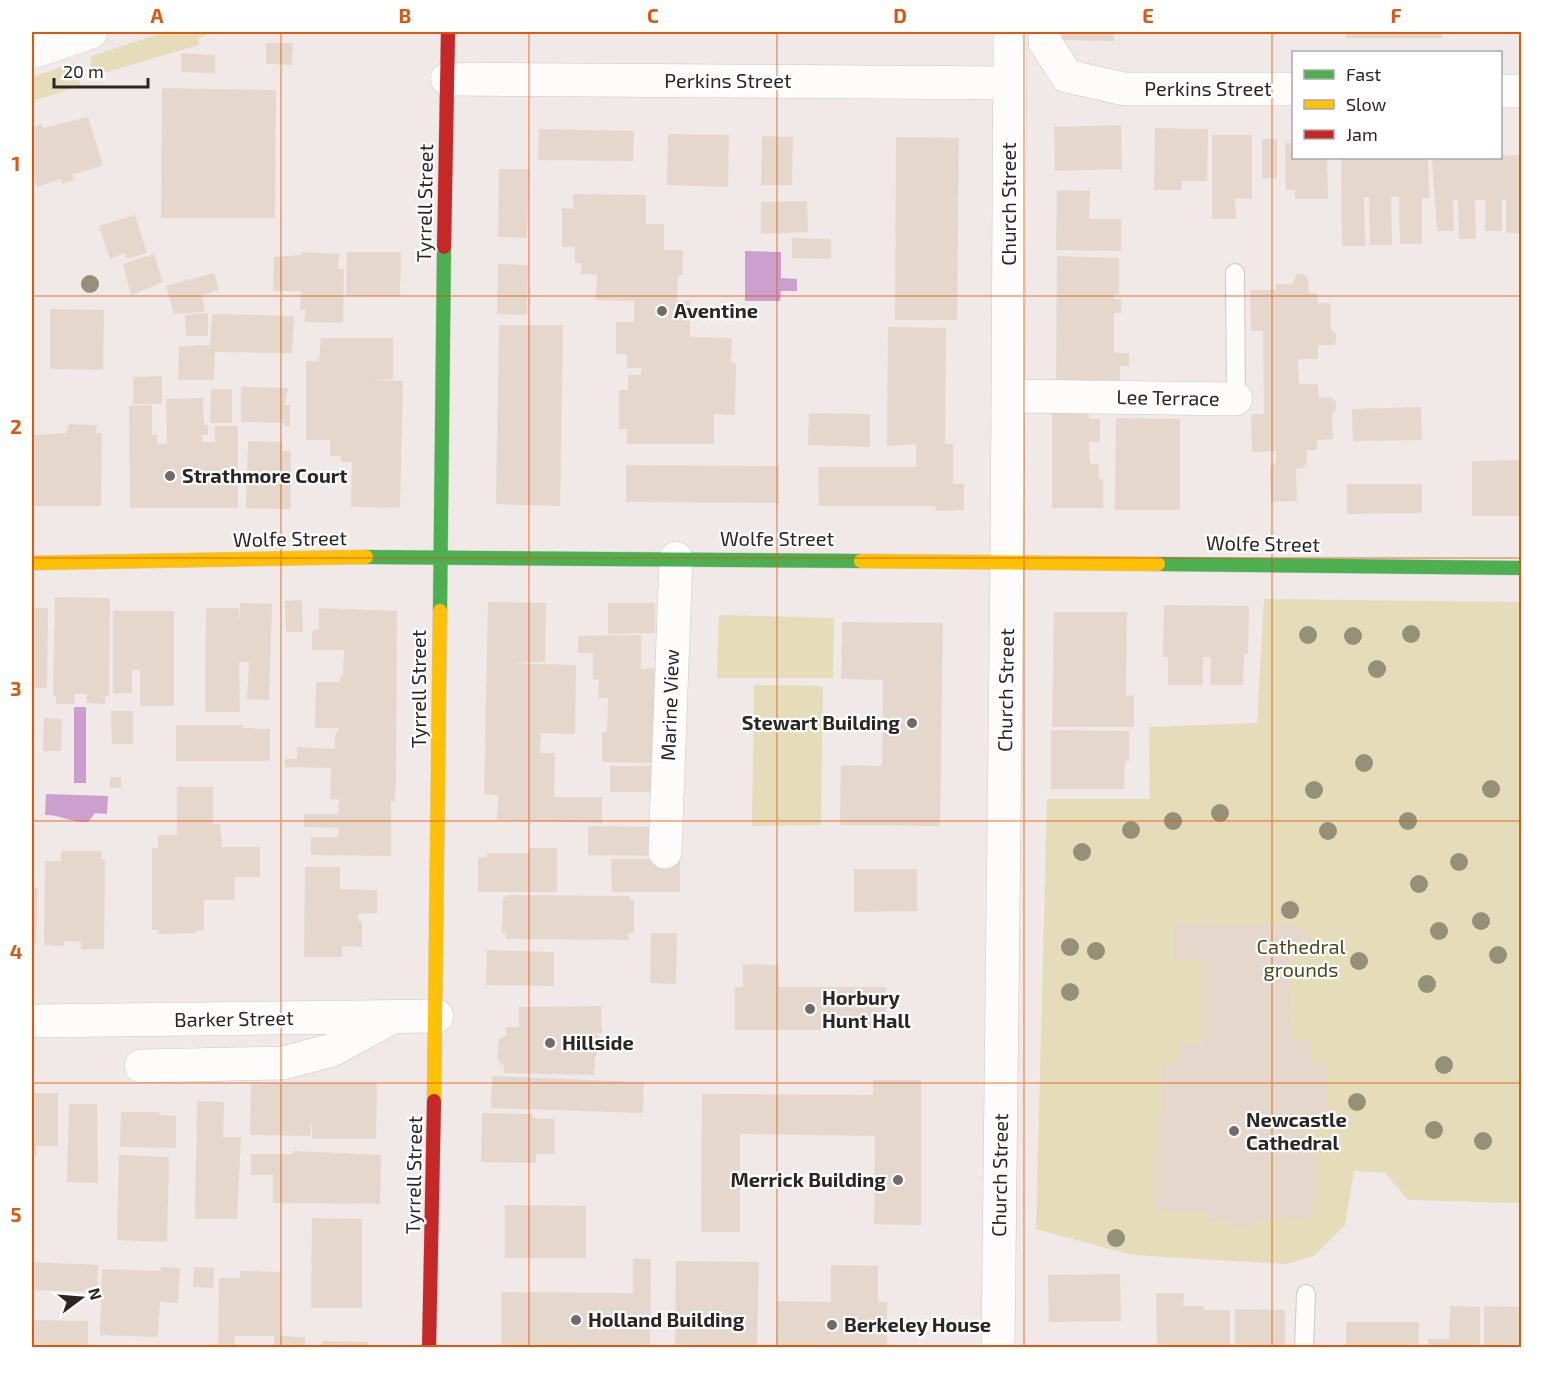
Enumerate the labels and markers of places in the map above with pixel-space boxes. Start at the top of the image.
place label: Aventine [674,298,758,322]
marker: Aventine [655,304,669,318]
place label: Strathmore Court [182,463,348,487]
marker: Strathmore Court [163,469,177,483]
place label: Stewart Building [742,710,900,734]
marker: Stewart Building [905,716,919,730]
place label: Horbury Hunt Hall [822,985,911,1032]
marker: Horbury Hunt Hall [803,1002,817,1016]
place label: Hillside [562,1030,634,1054]
marker: Hillside [543,1036,557,1050]
place label: Newcastle Cathedral [1246,1107,1347,1154]
marker: Newcastle Cathedral [1227,1124,1241,1138]
place label: Merrick Building [730,1167,886,1191]
marker: Merrick Building [891,1173,905,1187]
place label: Holland Building [588,1307,745,1331]
place label: Berkeley House [844,1312,991,1337]
marker: Holland Building [569,1313,583,1327]
marker: Berkeley House [825,1318,839,1332]

